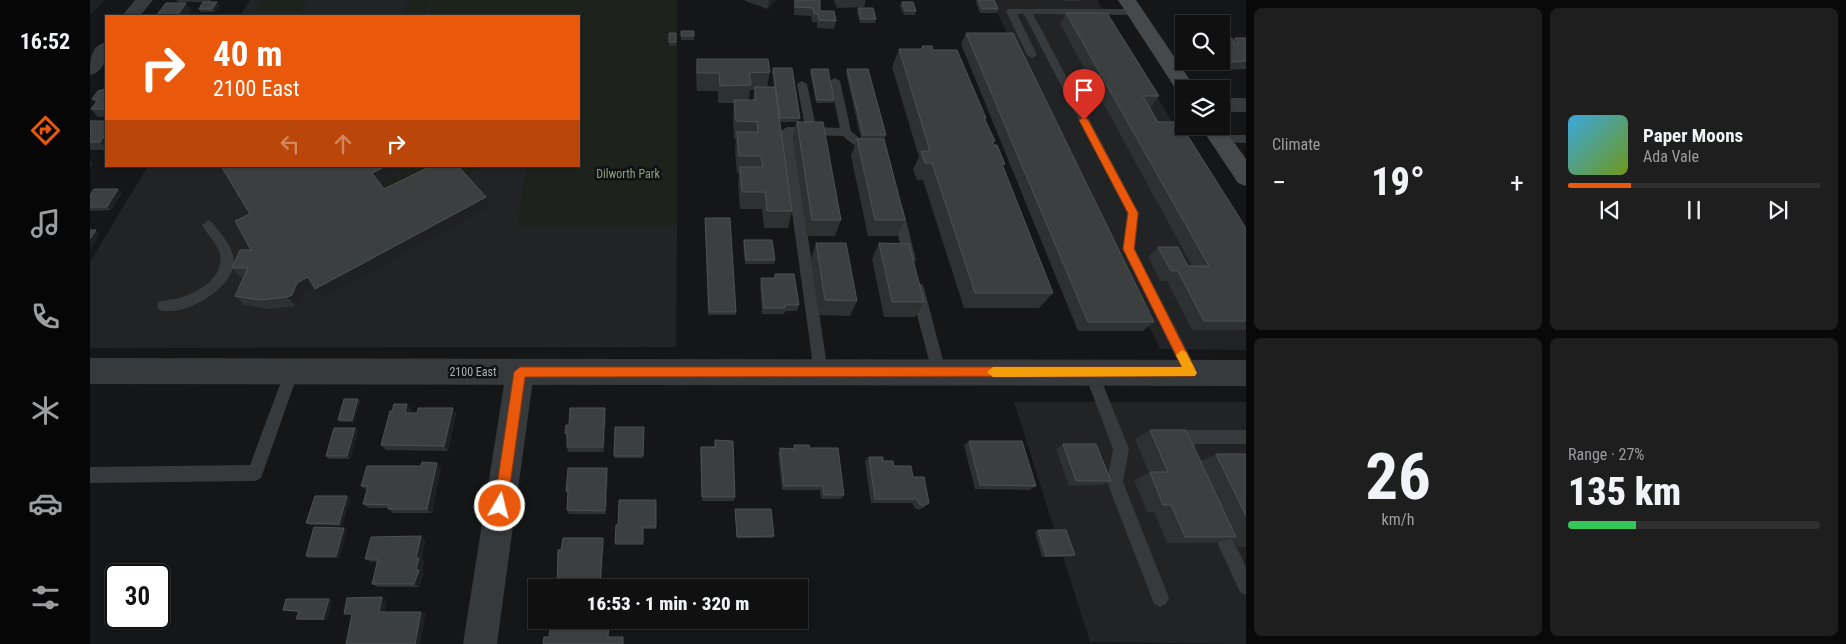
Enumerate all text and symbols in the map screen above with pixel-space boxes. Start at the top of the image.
map controls [1175,15,1230,135]
button: search [1175,15,1230,70]
text: 16:52 [20,29,70,54]
text: 40 m [213,34,282,75]
icon: right [130,35,195,100]
pin [1063,69,1105,120]
text: 2100 East [213,76,300,101]
icon: arrive [1070,76,1098,104]
button: layers [1175,80,1230,135]
icon: directions [28,113,63,148]
text: Paper Moons [1643,124,1743,147]
icon: left [276,130,304,158]
icon: ahead [329,130,357,158]
icon: right [382,130,410,158]
text: Climate [1272,135,1320,154]
text: Ada Vale [1643,147,1699,166]
text: 19° [1371,160,1425,204]
text: − [1272,166,1286,199]
text: + [1510,166,1524,199]
park label: Dilworth Park [596,167,660,181]
icon: previous [1596,196,1624,224]
icon: pause [1680,196,1708,224]
icon: next [1764,196,1792,224]
icon: music [28,206,63,241]
icon: phone [28,299,63,334]
street label: 2100 East [449,365,497,379]
icon: climate [28,393,63,428]
text: 26 [1365,439,1431,515]
text: Range · 27% [1568,445,1644,464]
text: 135 km [1568,470,1681,514]
position arrow [473,479,525,531]
icon: car [28,486,63,521]
text: km/h [1382,510,1414,529]
speed limit sign: 30 [105,564,170,629]
icon: filters [28,580,63,615]
text: 16:53 · 1 min · 320 m [587,592,749,615]

